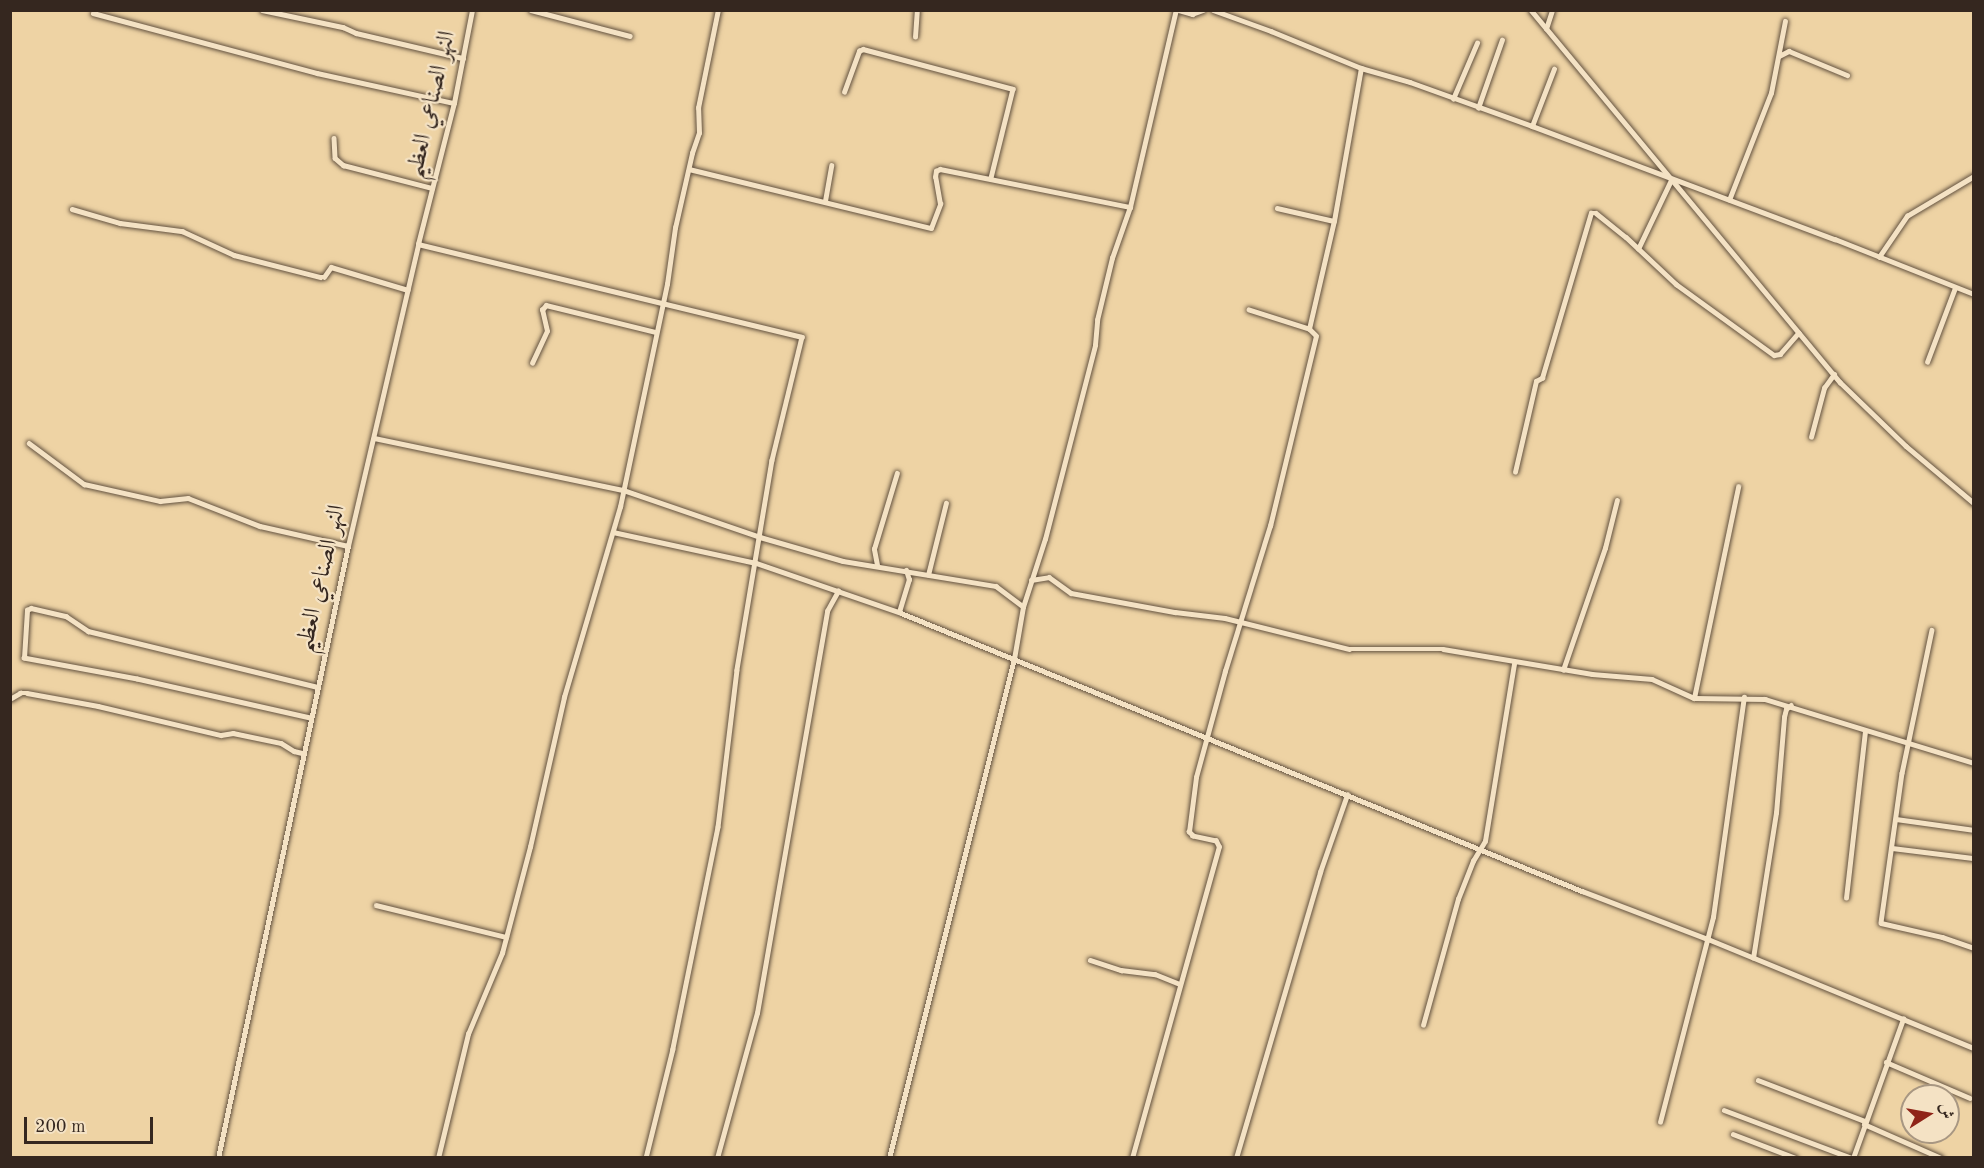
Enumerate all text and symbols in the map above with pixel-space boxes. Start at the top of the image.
street label: النهر الصناعي العظيم [401,28,463,182]
street label: النهر الصناعي العظيم [291,502,353,656]
north arrow [1900,1084,1960,1144]
text: ش [1936,1102,1955,1120]
scale bar [27,1105,156,1143]
text: 200 m [35,1118,86,1136]

